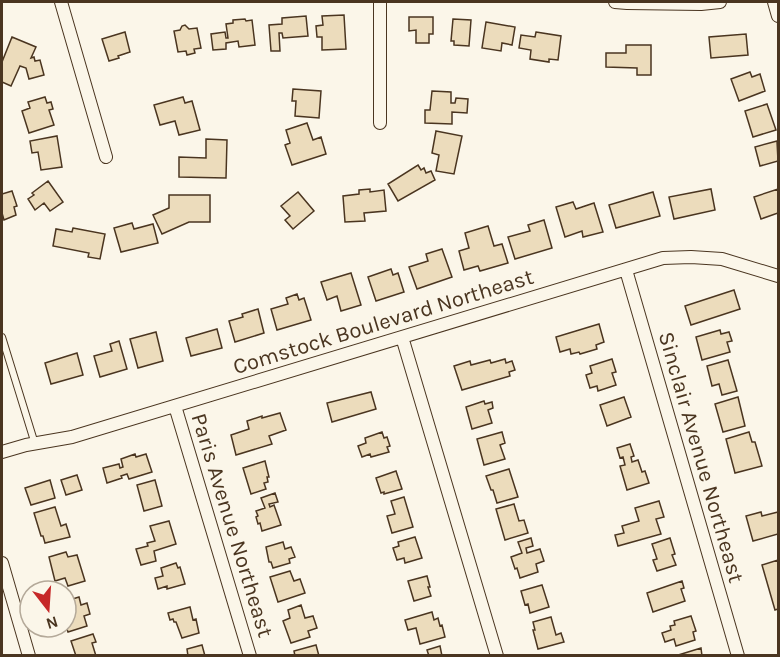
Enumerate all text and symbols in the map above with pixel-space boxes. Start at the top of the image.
street label: Comstock Boulevard Northeast [230,264,537,380]
street label: Sinclair Avenue Northeast [653,329,749,586]
street label: Paris Avenue Northeast [186,410,279,641]
north arrow [18,579,78,639]
text: N [44,612,61,634]

